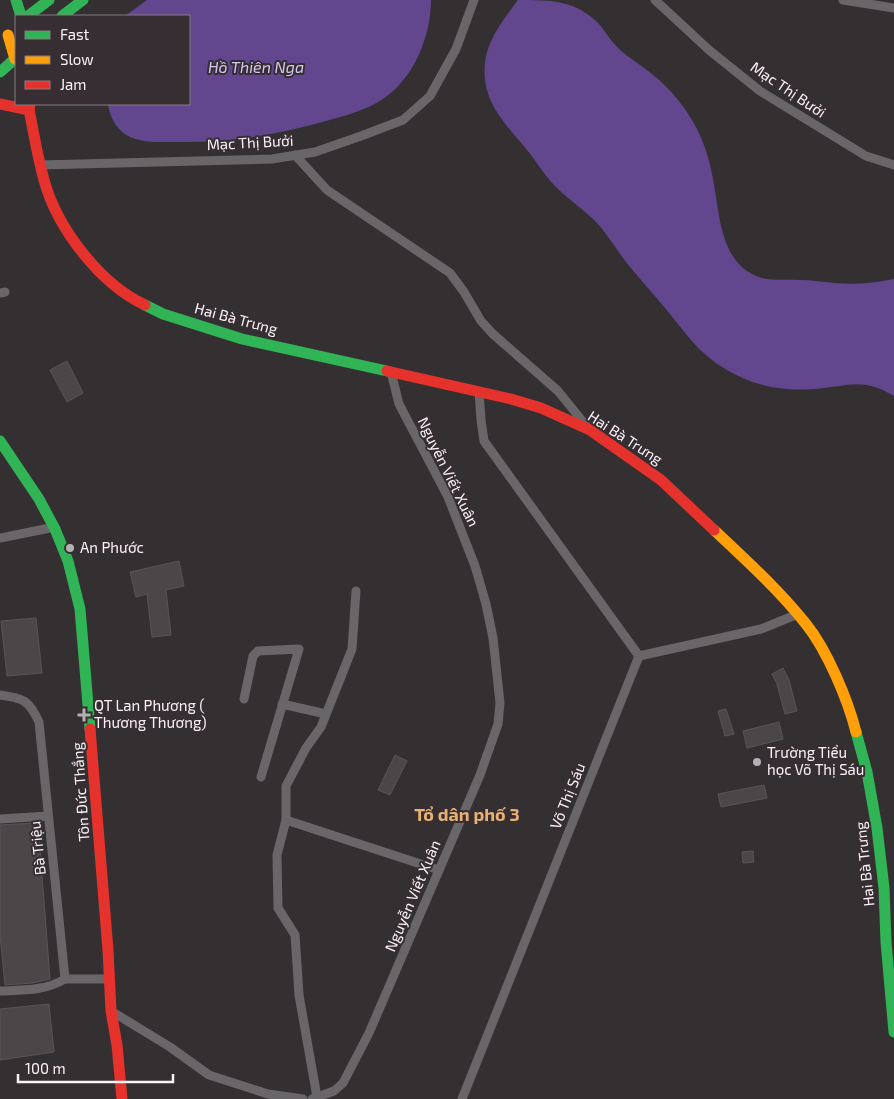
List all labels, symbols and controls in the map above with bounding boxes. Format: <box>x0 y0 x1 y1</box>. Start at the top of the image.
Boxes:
legend <box>15 15 190 105</box>
text: Fast <box>60 25 90 43</box>
text: Slow <box>60 50 94 68</box>
water label: Hồ Thiên Nga <box>208 57 304 76</box>
street label: Mạc Thị Bưởi <box>748 57 830 121</box>
text: Jam <box>60 75 86 93</box>
street label: Mạc Thị Bưởi <box>206 131 294 153</box>
street label: Hai Bà Trưng <box>193 298 280 338</box>
street label: Hai Bà Trưng <box>585 406 667 468</box>
street label: Nguyễn Viết Xuân <box>415 414 483 529</box>
place label: An Phước <box>80 538 144 556</box>
marker: An Phước <box>64 542 76 554</box>
place label: QT Lan Phương ( Thương Thương) <box>94 696 207 731</box>
marker: QT Lan Phương ( Thương Thương) <box>78 709 90 721</box>
street label: Tôn Đức Thắng <box>68 741 92 842</box>
place label: Trường Tiểu học Võ Thị Sáu <box>767 743 864 778</box>
marker: Trường Tiểu học Võ Thị Sáu <box>751 756 763 768</box>
street label: Võ Thị Sáu <box>546 760 588 831</box>
district label: Tổ dân phố 3 <box>414 803 520 825</box>
street label: Bà Triệu <box>25 820 49 876</box>
street label: Hai Bà Trưng <box>851 820 877 907</box>
street label: Nguyễn Viết Xuân <box>380 837 444 954</box>
scale bar <box>18 1052 172 1084</box>
text: 100 m <box>25 1059 66 1077</box>

